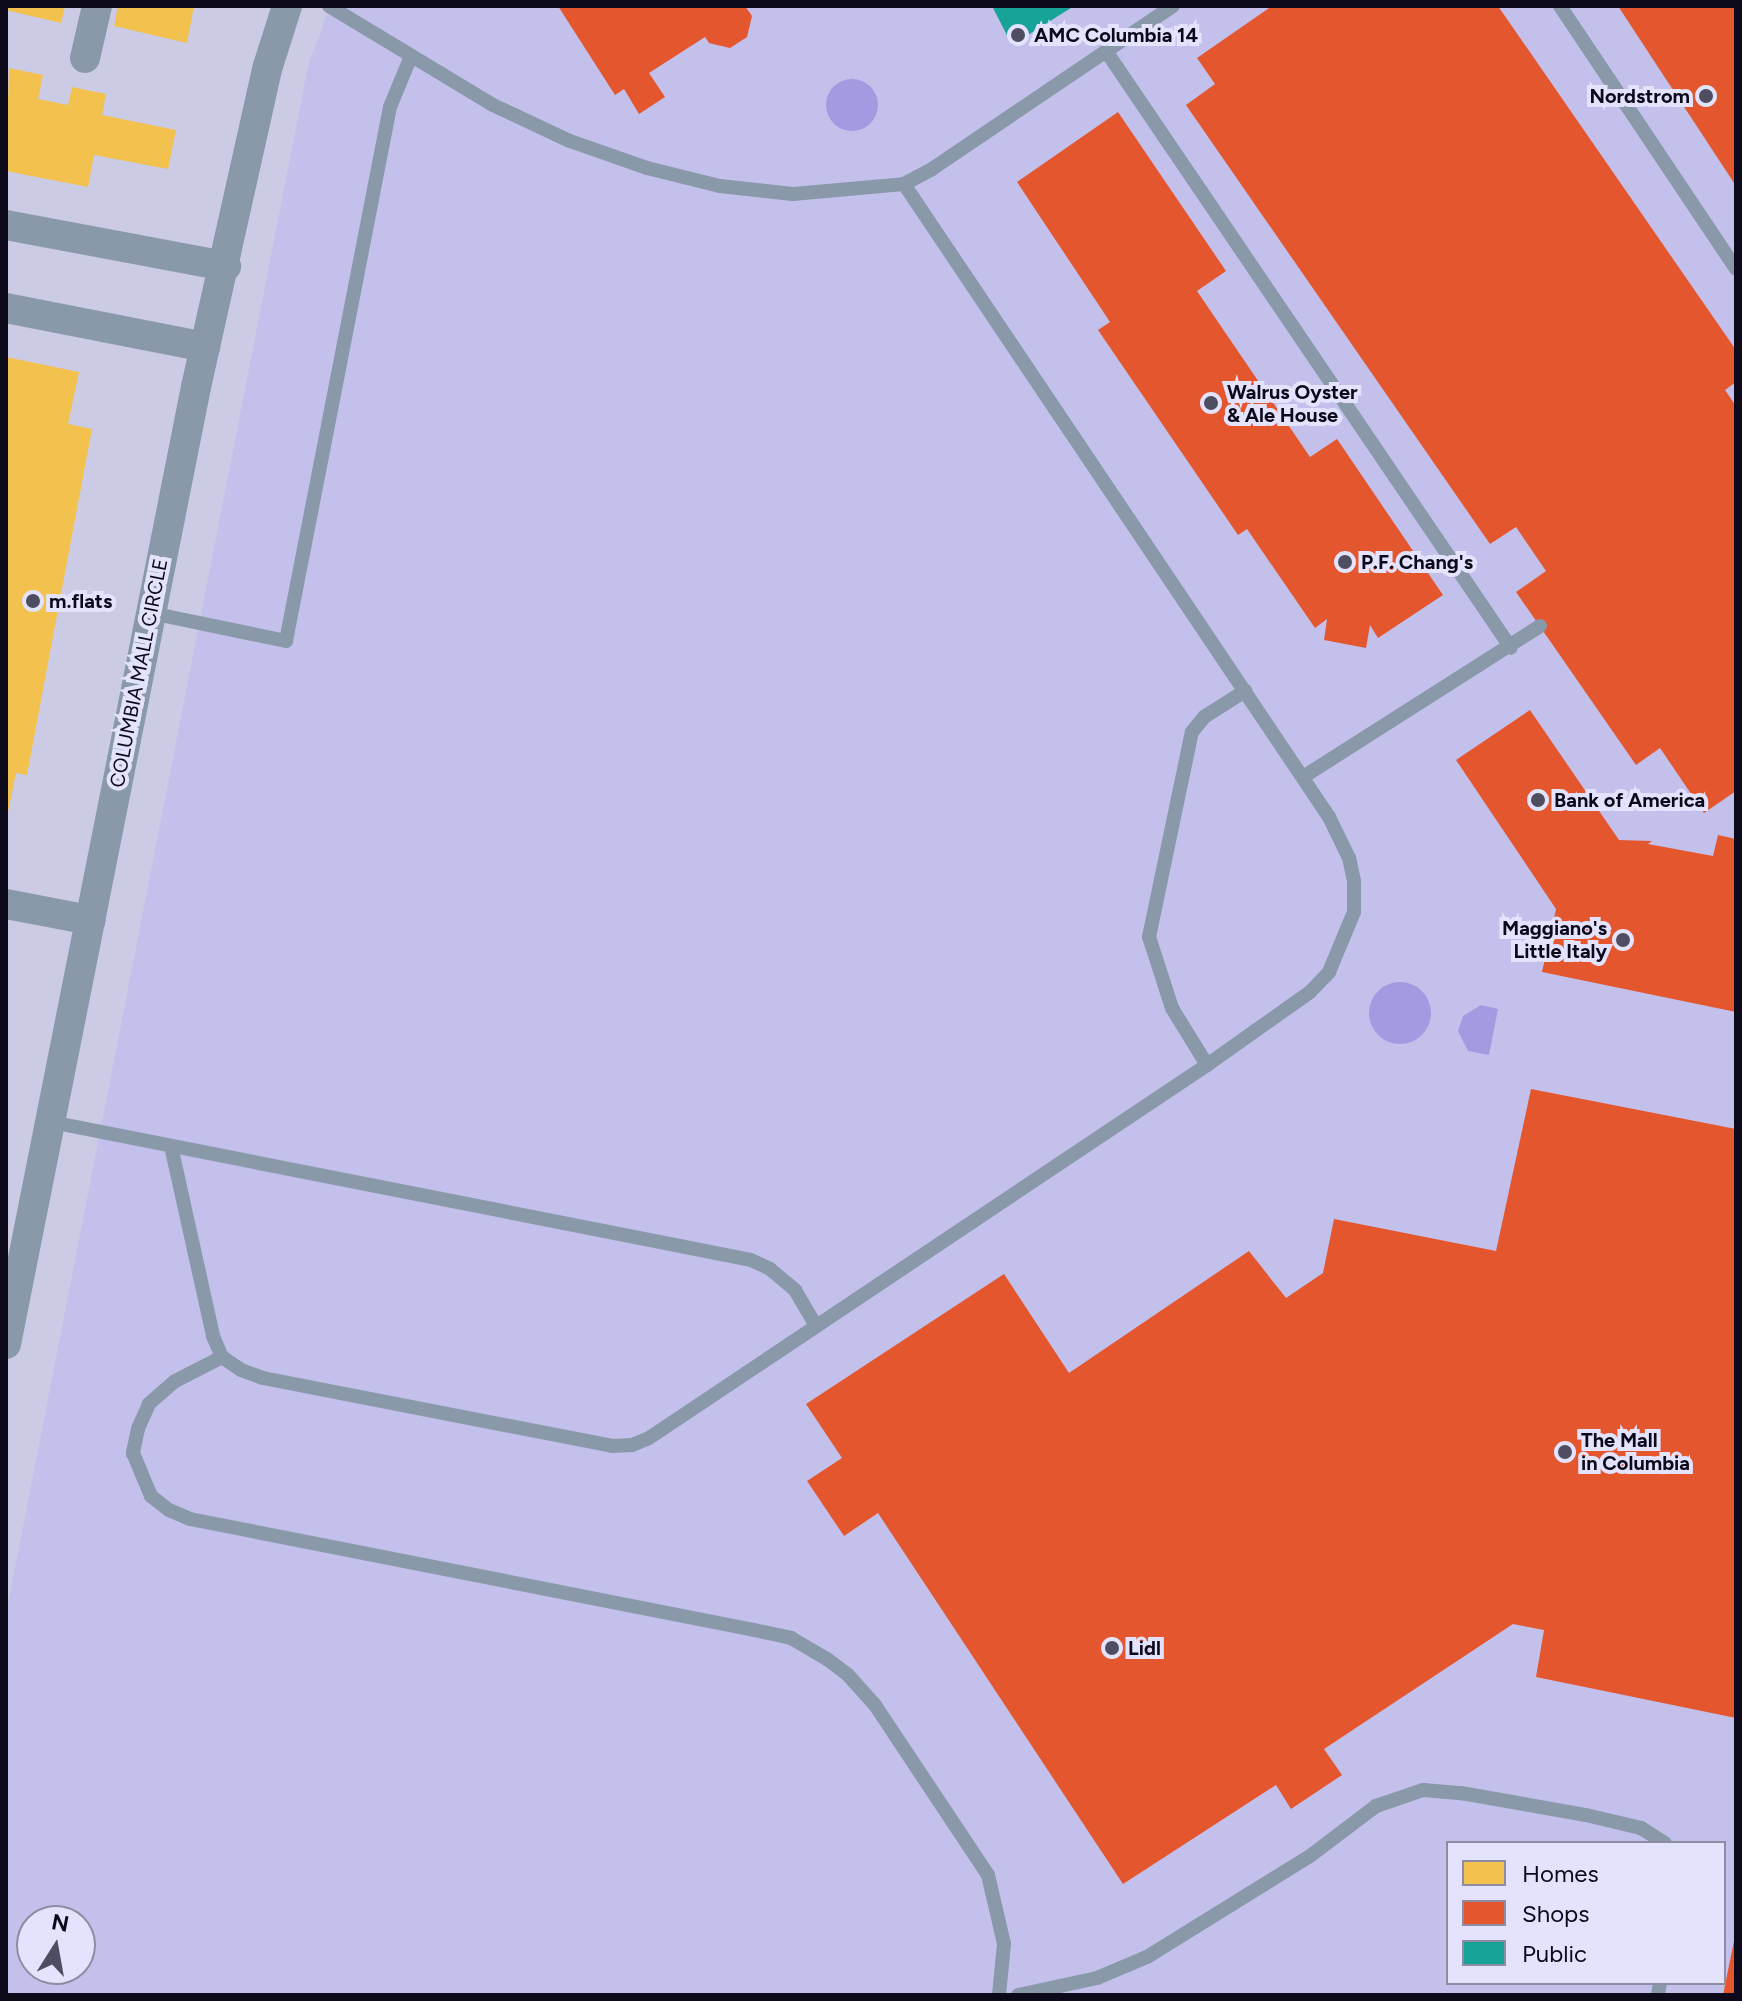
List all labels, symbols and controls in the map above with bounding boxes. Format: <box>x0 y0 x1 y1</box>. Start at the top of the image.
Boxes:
place label: AMC Columbia 14 <box>1034 23 1198 47</box>
marker: AMC Columbia 14 <box>1009 26 1027 44</box>
place label: Nordstrom <box>1589 84 1690 108</box>
marker: Nordstrom <box>1697 87 1715 105</box>
place label: Walrus Oyster & Ale House <box>1227 380 1358 427</box>
marker: Walrus Oyster & Ale House <box>1202 394 1220 412</box>
place label: P.F. Chang's <box>1361 550 1473 574</box>
marker: P.F. Chang's <box>1336 553 1354 571</box>
street label: COLUMBIA MALL CIRCLE <box>105 556 173 790</box>
place label: m.flats <box>49 589 112 613</box>
marker: m.flats <box>24 592 42 610</box>
place label: Bank of America <box>1554 788 1705 812</box>
marker: Bank of America <box>1529 791 1547 809</box>
place label: Maggiano's Little Italy <box>1502 916 1607 963</box>
marker: Maggiano's Little Italy <box>1614 931 1632 949</box>
place label: The Mall in Columbia <box>1581 1428 1690 1475</box>
marker: The Mall in Columbia <box>1556 1443 1574 1461</box>
place label: Lidl <box>1128 1636 1161 1660</box>
marker: Lidl <box>1103 1639 1121 1657</box>
legend <box>1446 1841 1726 1985</box>
text: Homes <box>1522 1859 1599 1888</box>
text: Shops <box>1522 1899 1589 1928</box>
north arrow <box>16 1905 96 1985</box>
text: N <box>49 1908 71 1938</box>
text: Public <box>1522 1939 1587 1968</box>

